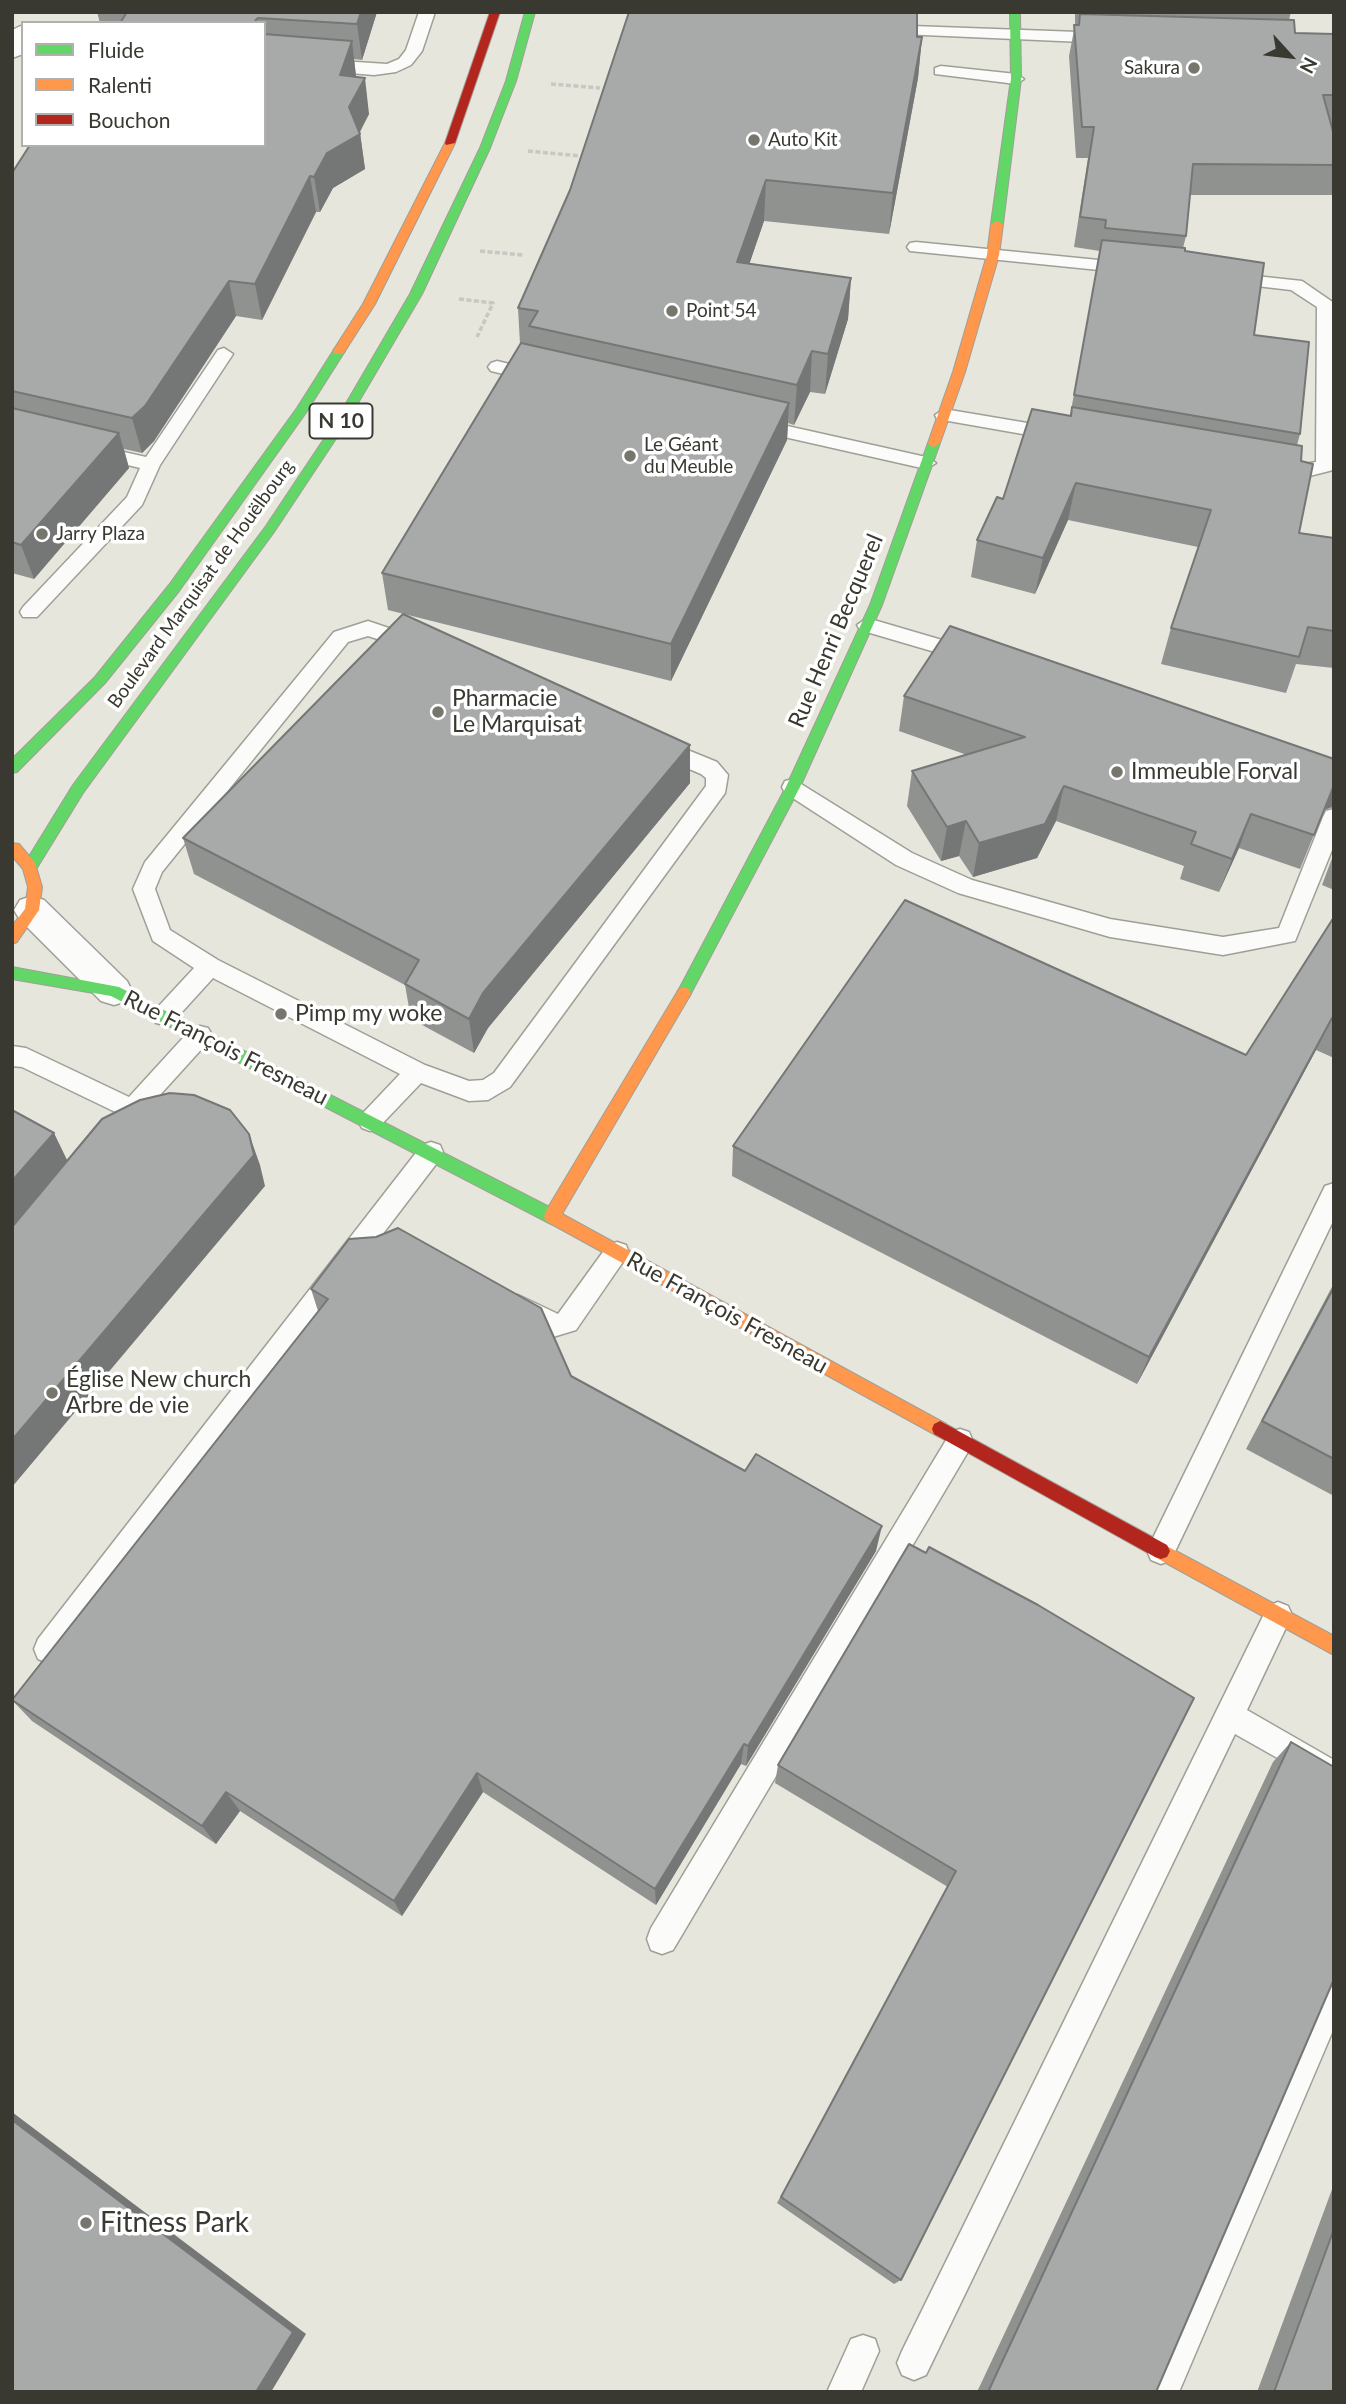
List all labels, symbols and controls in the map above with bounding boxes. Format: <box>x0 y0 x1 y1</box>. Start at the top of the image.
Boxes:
legend <box>21 21 266 147</box>
north arrow <box>1255 21 1325 91</box>
text: Fluide <box>88 37 144 62</box>
text: N <box>1296 54 1323 77</box>
place label: Sakura <box>1124 57 1180 79</box>
marker: Sakura <box>1186 60 1202 76</box>
text: Ralenti <box>88 72 152 97</box>
text: Bouchon <box>88 107 170 132</box>
place label: Auto Kit <box>768 129 838 151</box>
marker: Auto Kit <box>746 132 762 148</box>
place label: Point 54 <box>686 300 756 322</box>
marker: Point 54 <box>664 303 680 319</box>
road number: N 10 <box>310 404 372 438</box>
place label: Le Géant du Meuble <box>644 434 733 478</box>
marker: Le Géant du Meuble <box>622 448 638 464</box>
street label: Boulevard Marquisat de Houëlbourg <box>103 455 299 713</box>
place label: Jarry Plaza <box>56 523 145 545</box>
marker: Jarry Plaza <box>34 526 50 542</box>
street label: Rue Henri Becquerel <box>783 530 889 732</box>
place label: Pharmacie Le Marquisat <box>452 685 582 739</box>
marker: Pharmacie Le Marquisat <box>430 704 446 720</box>
place label: Immeuble Forval <box>1131 758 1298 786</box>
marker: Immeuble Forval <box>1109 764 1125 780</box>
street label: Rue François Fresneau <box>119 984 333 1112</box>
place label: Pimp my woke <box>295 1000 442 1028</box>
marker: Pimp my woke <box>273 1006 289 1022</box>
street label: Rue François Fresneau <box>622 1246 832 1380</box>
place label: Église New church Arbre de vie <box>66 1366 251 1420</box>
marker: Église New church Arbre de vie <box>44 1385 60 1401</box>
place label: Fitness Park <box>100 2206 249 2240</box>
marker: Fitness Park <box>78 2215 94 2231</box>

